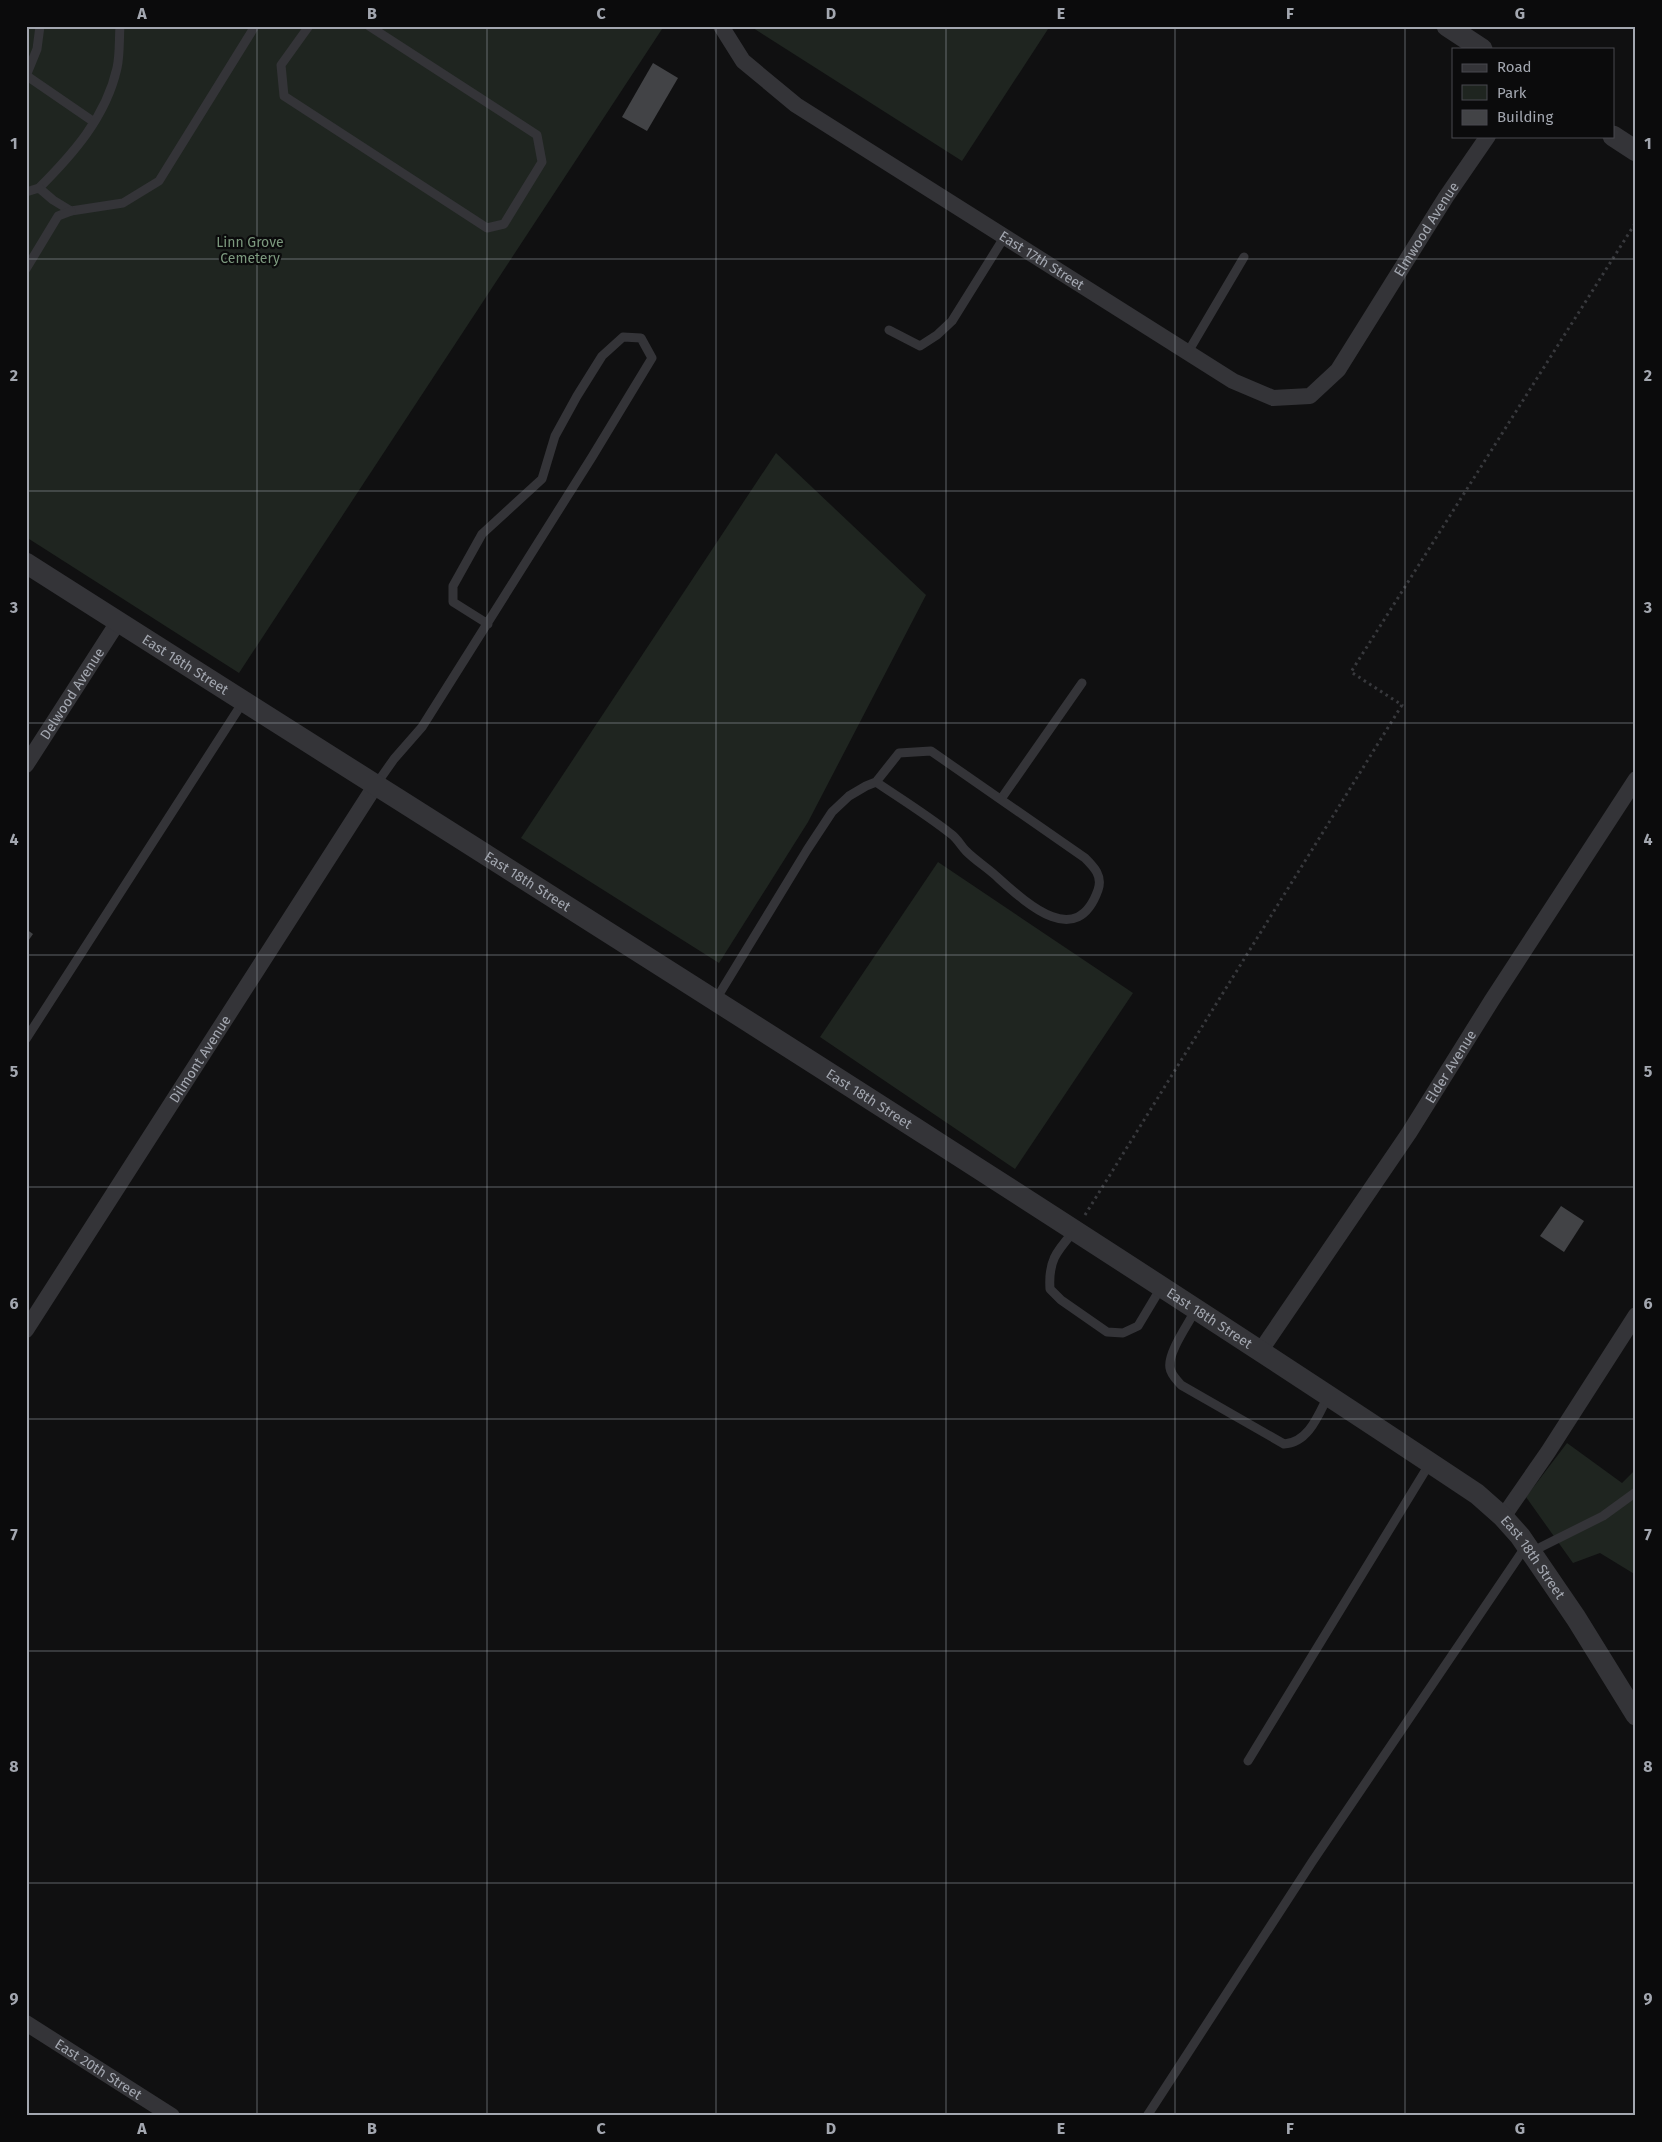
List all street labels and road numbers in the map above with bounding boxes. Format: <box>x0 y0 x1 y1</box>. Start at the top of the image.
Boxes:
street label: Elmwood Avenue <box>1390 179 1463 280</box>
street label: East 17th Street <box>996 227 1088 294</box>
street label: East 18th Street <box>139 631 232 699</box>
street label: Delwood Avenue <box>37 645 108 743</box>
street label: East 18th Street <box>481 848 574 916</box>
street label: Dilmont Avenue <box>166 1012 235 1106</box>
street label: Elder Avenue <box>1422 1027 1480 1107</box>
street label: East 18th Street <box>823 1065 916 1133</box>
street label: East 18th Street <box>1163 1284 1256 1353</box>
street label: East 18th Street <box>1497 1512 1569 1603</box>
street label: East 20th Street <box>52 2036 146 2104</box>

